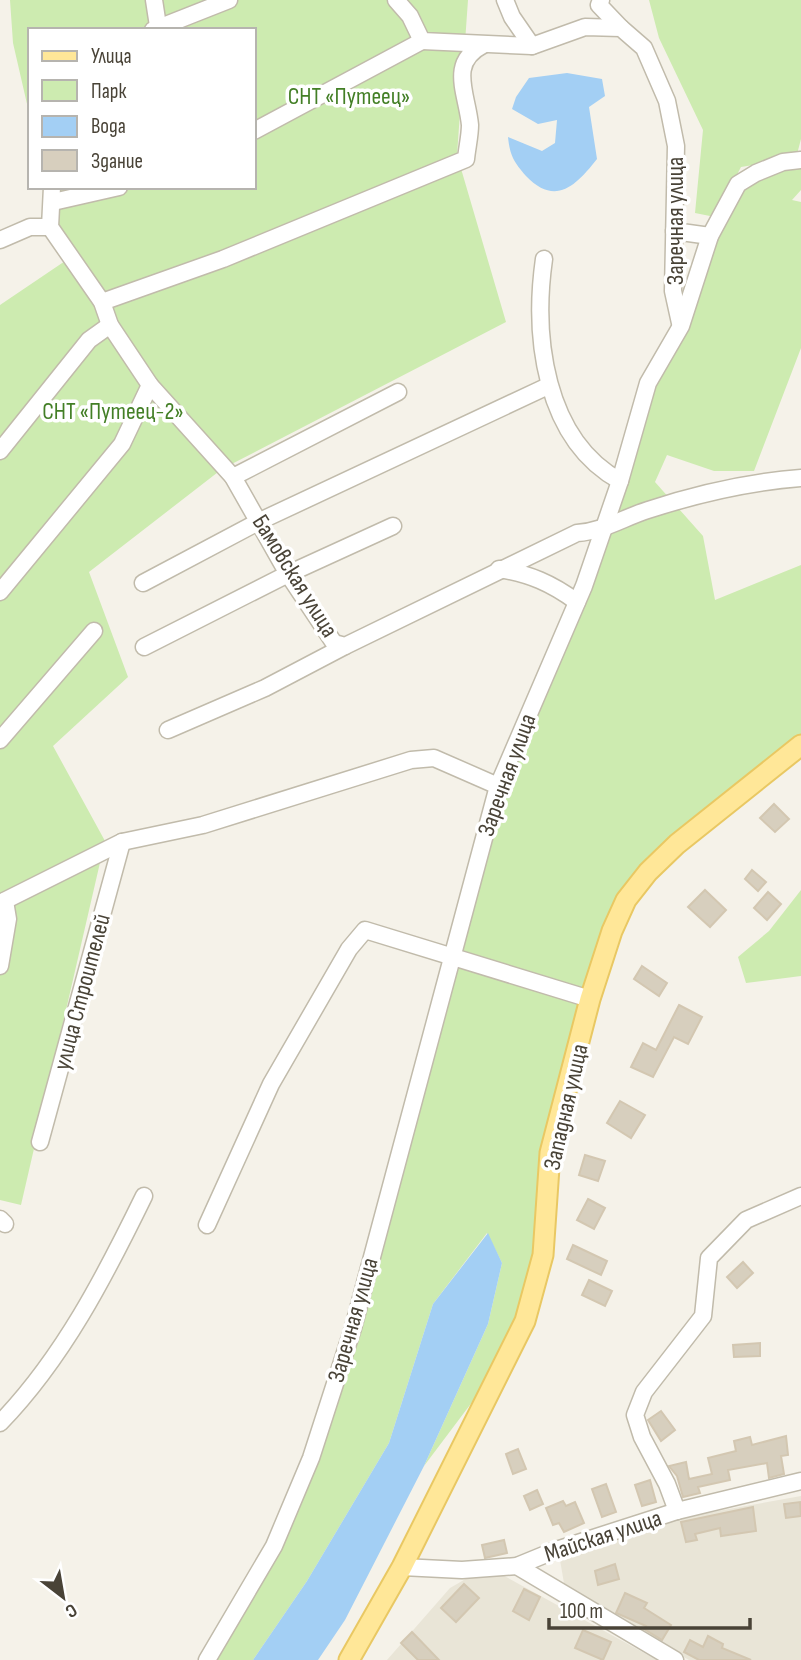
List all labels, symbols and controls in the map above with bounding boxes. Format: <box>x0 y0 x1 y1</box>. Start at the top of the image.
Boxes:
legend <box>28 28 256 189</box>
text: Улица <box>91 44 132 69</box>
text: Парк <box>91 79 126 104</box>
park label: СНТ «Путеец» <box>288 82 410 111</box>
text: Вода <box>91 114 126 139</box>
text: Здание <box>91 149 143 174</box>
street label: Заречная улица <box>661 157 690 285</box>
park label: СНТ «Путеец-2» <box>42 397 184 426</box>
street label: Бамовская улица <box>246 509 344 643</box>
street label: Заречная улица <box>471 710 543 840</box>
street label: улица Строителей <box>47 911 117 1073</box>
street label: Западная улица <box>537 1041 595 1173</box>
street label: Заречная улица <box>321 1254 385 1386</box>
street label: Майская улица <box>541 1503 665 1569</box>
north arrow <box>28 1562 98 1632</box>
scale bar <box>549 1586 750 1630</box>
text: С <box>61 1598 81 1623</box>
text: 100 m <box>560 1599 603 1624</box>

